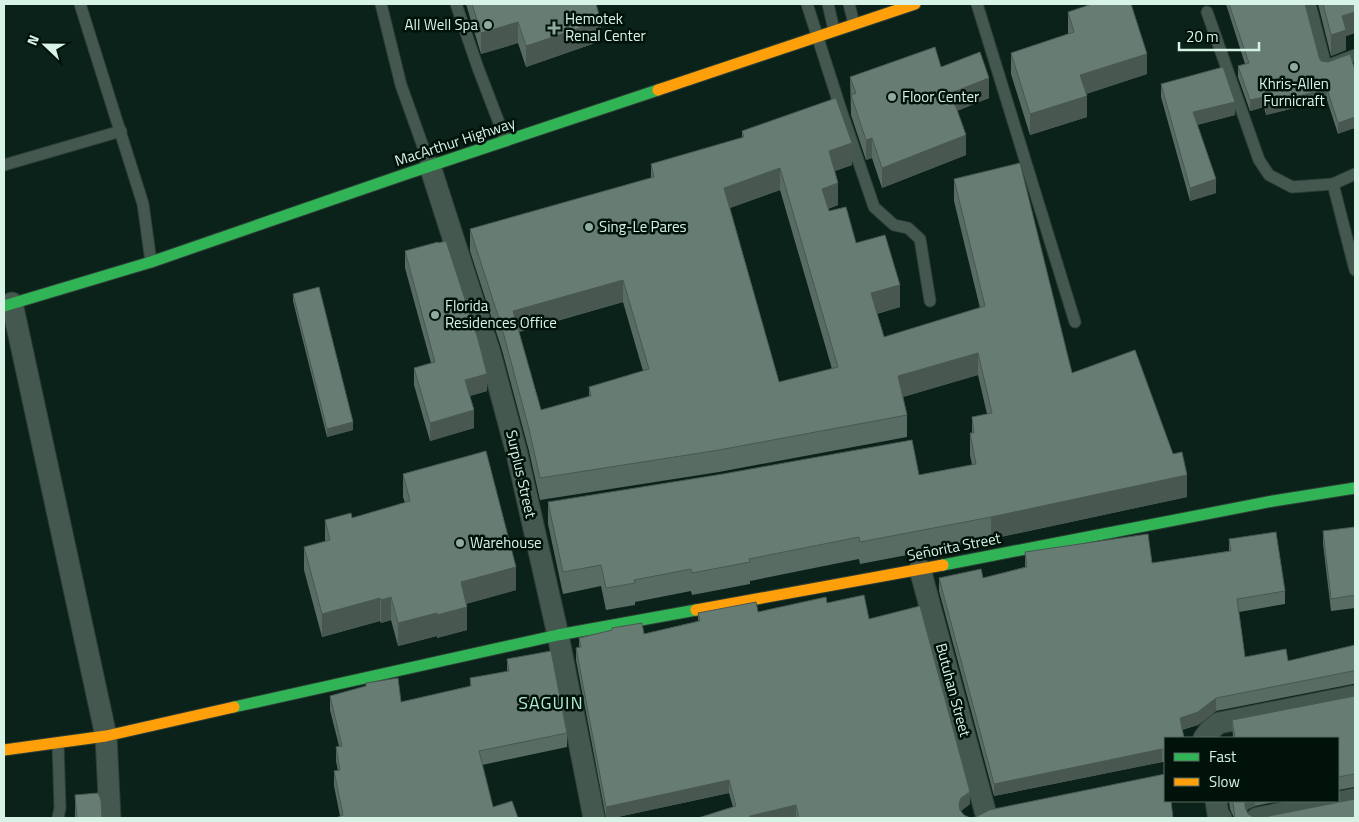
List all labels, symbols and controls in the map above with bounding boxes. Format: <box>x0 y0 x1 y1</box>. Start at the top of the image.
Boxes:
place label: Hemotek Renal Center <box>565 7 646 47</box>
place label: All Well Spa <box>404 13 478 36</box>
marker: All Well Spa <box>482 19 494 31</box>
north arrow <box>20 20 70 70</box>
scale bar <box>1179 20 1259 52</box>
marker: Hemotek Renal Center <box>547 21 561 35</box>
text: 20 m <box>1186 25 1219 48</box>
text: N <box>21 32 44 48</box>
marker: Khris-Allen Furnicraft <box>1288 61 1300 73</box>
place label: Khris-Allen Furnicraft <box>1259 72 1329 112</box>
place label: Floor Center <box>902 85 979 108</box>
marker: Floor Center <box>886 91 898 103</box>
street label: MacArthur Highway <box>392 111 518 172</box>
place label: Sing-Le Pares <box>599 215 687 238</box>
marker: Sing-Le Pares <box>583 221 595 233</box>
place label: Florida Residences Office <box>445 294 557 334</box>
marker: Florida Residences Office <box>429 309 441 321</box>
street label: Surplus Street <box>500 428 543 521</box>
street label: Señorita Street <box>905 526 1003 567</box>
place label: Warehouse <box>470 531 542 554</box>
marker: Warehouse <box>454 537 466 549</box>
street label: Butuhan Street <box>930 641 977 740</box>
district label: SAGUIN <box>518 689 584 716</box>
legend <box>1164 737 1339 802</box>
text: Fast <box>1209 745 1237 768</box>
text: Slow <box>1209 770 1240 793</box>

